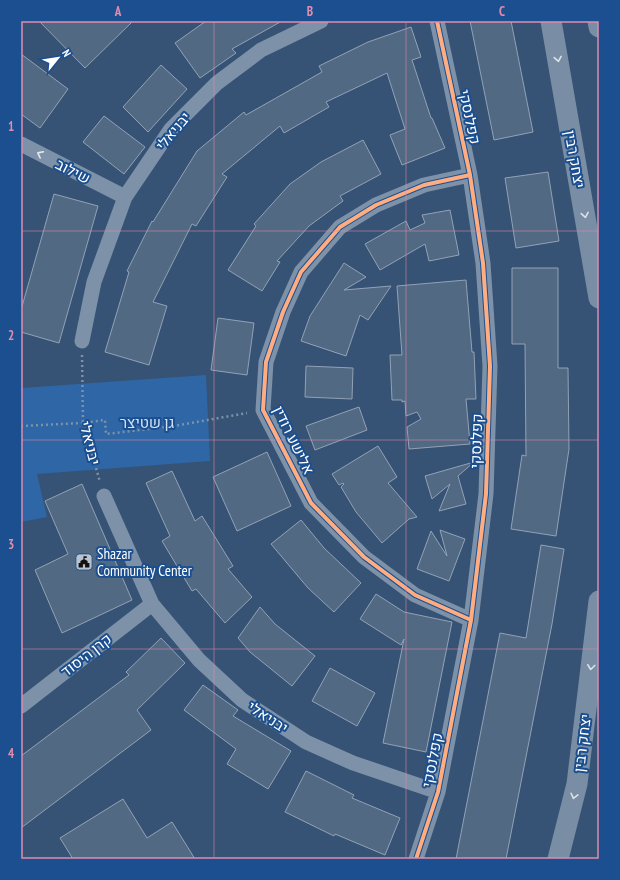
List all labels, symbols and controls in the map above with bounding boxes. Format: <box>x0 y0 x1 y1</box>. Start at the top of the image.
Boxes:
text: A <box>114 3 122 20</box>
text: B <box>307 3 313 20</box>
text: C <box>499 3 505 20</box>
north arrow <box>38 38 78 78</box>
text: N <box>59 47 74 59</box>
one-way arrow <box>553 56 562 63</box>
street label: קפלנסקי <box>455 88 485 146</box>
street label: יבניאלי <box>152 108 194 154</box>
text: 1 <box>8 118 14 135</box>
street label: יצחק רבין <box>561 129 589 189</box>
one-way arrow <box>37 151 44 159</box>
street label: שילוב <box>52 154 94 188</box>
one-way arrow <box>580 212 589 218</box>
text: 2 <box>8 327 14 344</box>
street label: אלישע רודין <box>269 403 319 477</box>
park label: גן שטיצר <box>120 413 174 432</box>
street label: קפלנסקי <box>466 413 486 469</box>
street label: יבניאלי <box>75 419 105 467</box>
text: 3 <box>8 536 14 553</box>
place label: Shazar Community Center <box>97 544 193 580</box>
public building icon: Shazar Community Center <box>74 552 94 572</box>
street label: קרן היסוד <box>57 629 115 681</box>
one-way arrow <box>587 664 596 670</box>
street label: יבניאלי <box>244 697 292 737</box>
street label: יצחק רבין <box>569 713 595 773</box>
street label: קפלנסקי <box>417 731 447 789</box>
text: 4 <box>8 745 15 762</box>
one-way arrow <box>570 792 579 799</box>

